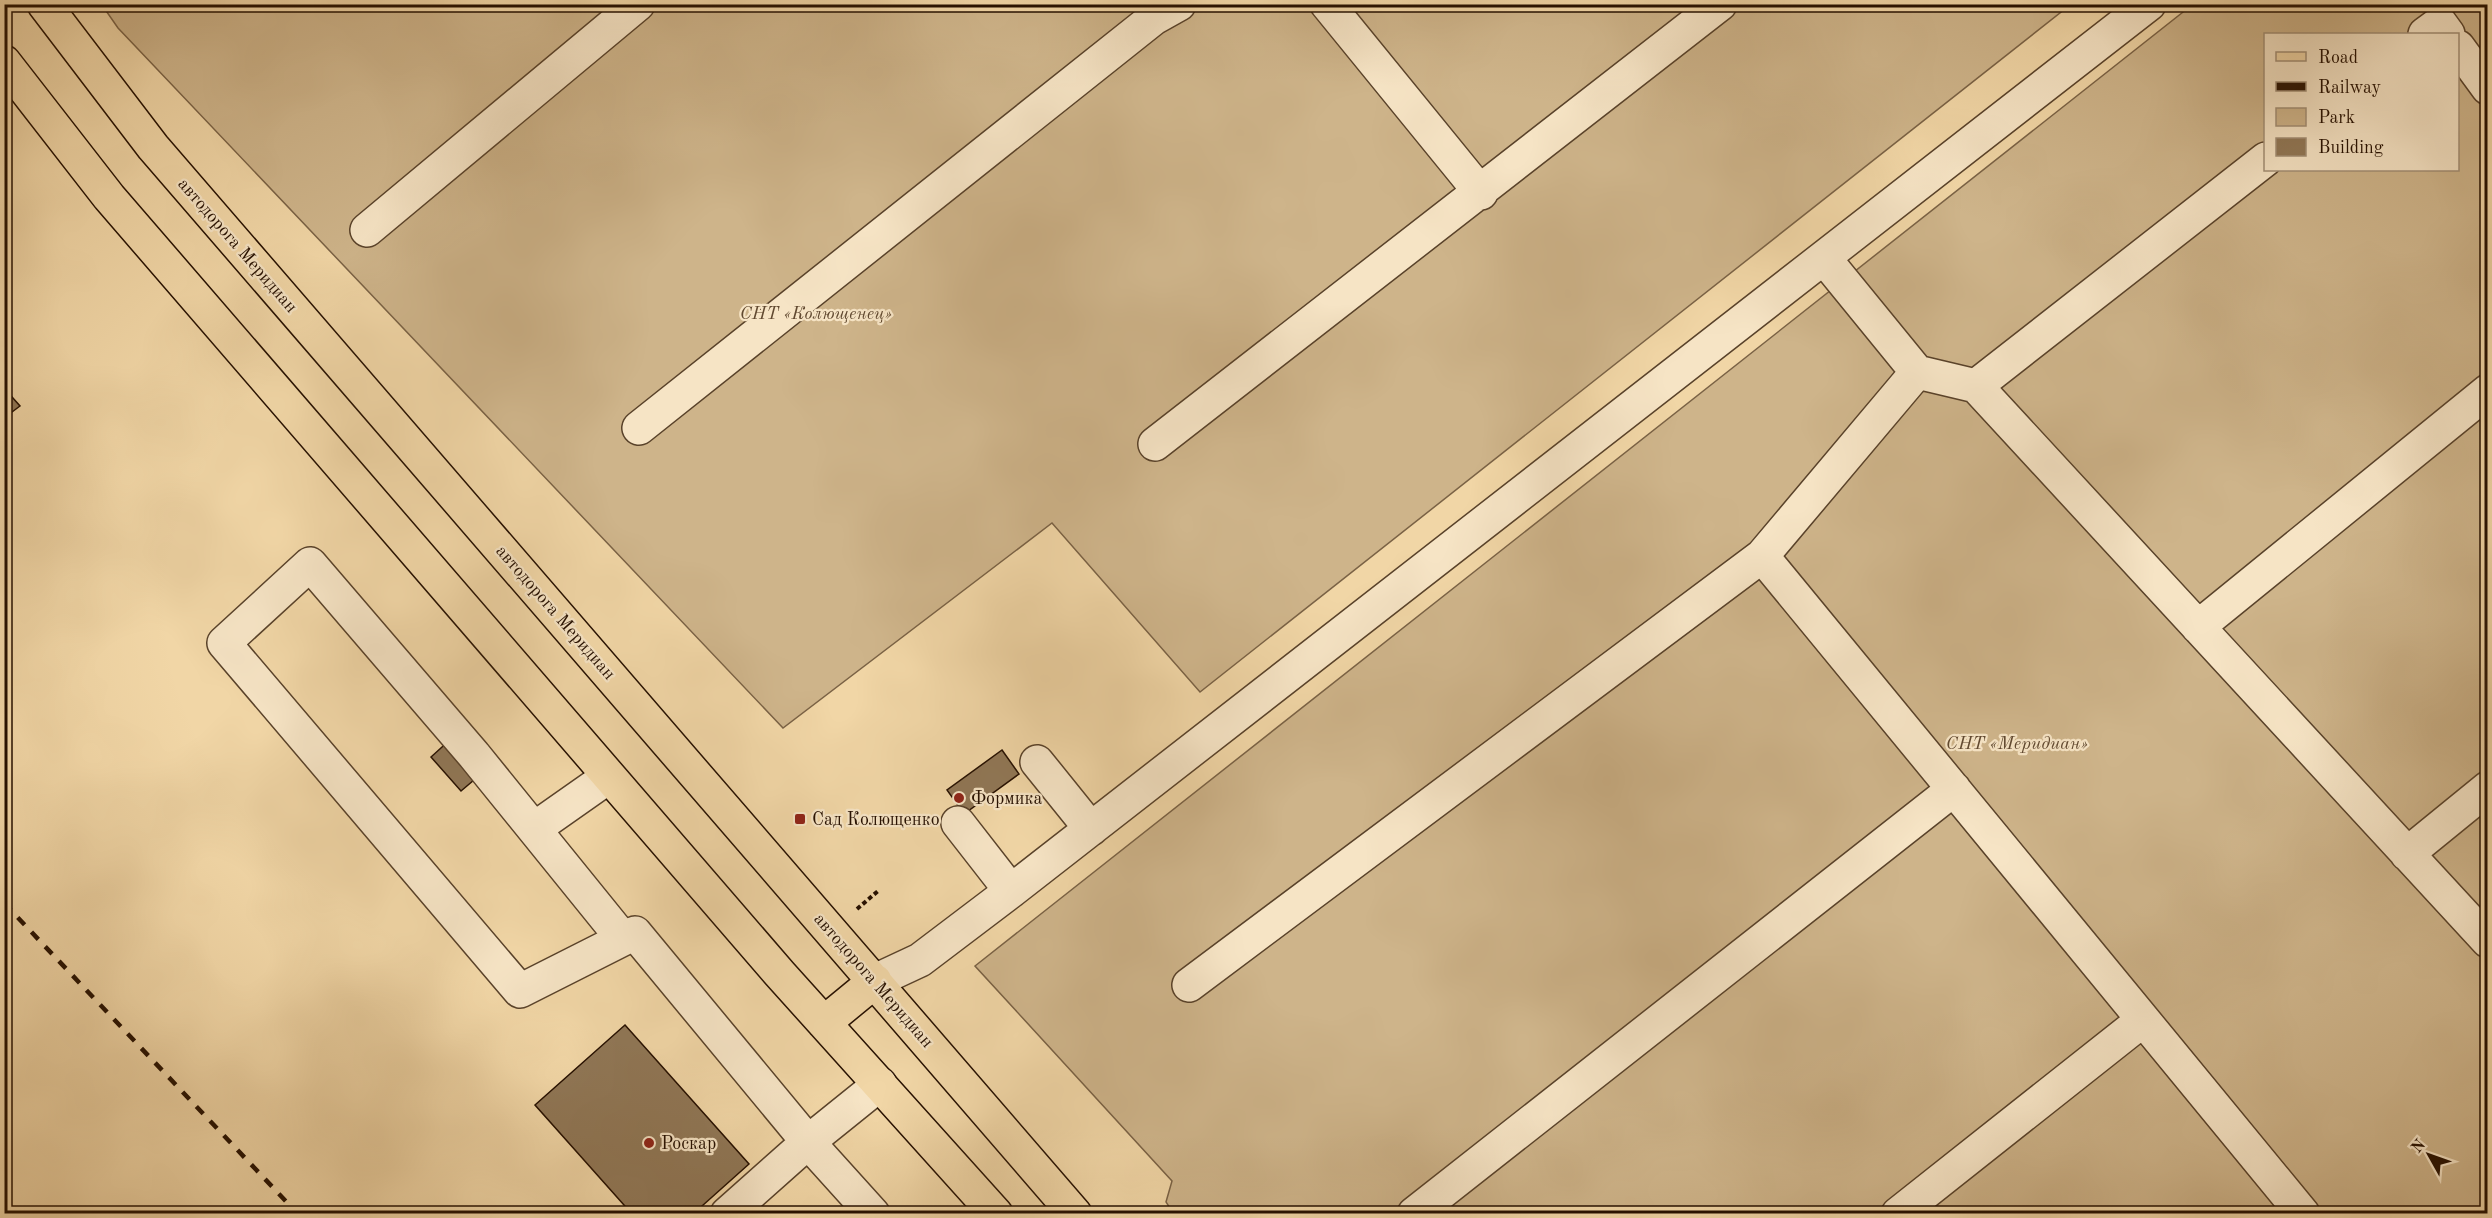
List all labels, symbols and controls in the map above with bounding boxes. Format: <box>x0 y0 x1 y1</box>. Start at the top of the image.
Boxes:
legend <box>2264 33 2459 171</box>
text: Road <box>2318 49 2358 67</box>
text: Railway <box>2318 79 2381 97</box>
text: Park <box>2318 109 2355 127</box>
text: Building <box>2318 139 2384 157</box>
street label: автодорога Меридиан <box>174 175 300 316</box>
park label: СНТ «Колющенец» <box>740 305 892 323</box>
street label: автодорога Меридиан <box>492 542 618 683</box>
park label: СНТ «Меридиан» <box>1946 735 2088 753</box>
place label: Формика <box>971 790 1042 808</box>
marker: Формика <box>952 791 966 805</box>
place label: Сад Колющенко <box>812 811 940 829</box>
marker: Сад Колющенко <box>793 812 807 826</box>
street label: автодорога Меридиан <box>810 910 936 1051</box>
north arrow <box>2399 1125 2459 1185</box>
place label: Роскар <box>661 1135 716 1153</box>
marker: Роскар <box>642 1136 656 1150</box>
text: N <box>2409 1136 2430 1156</box>

